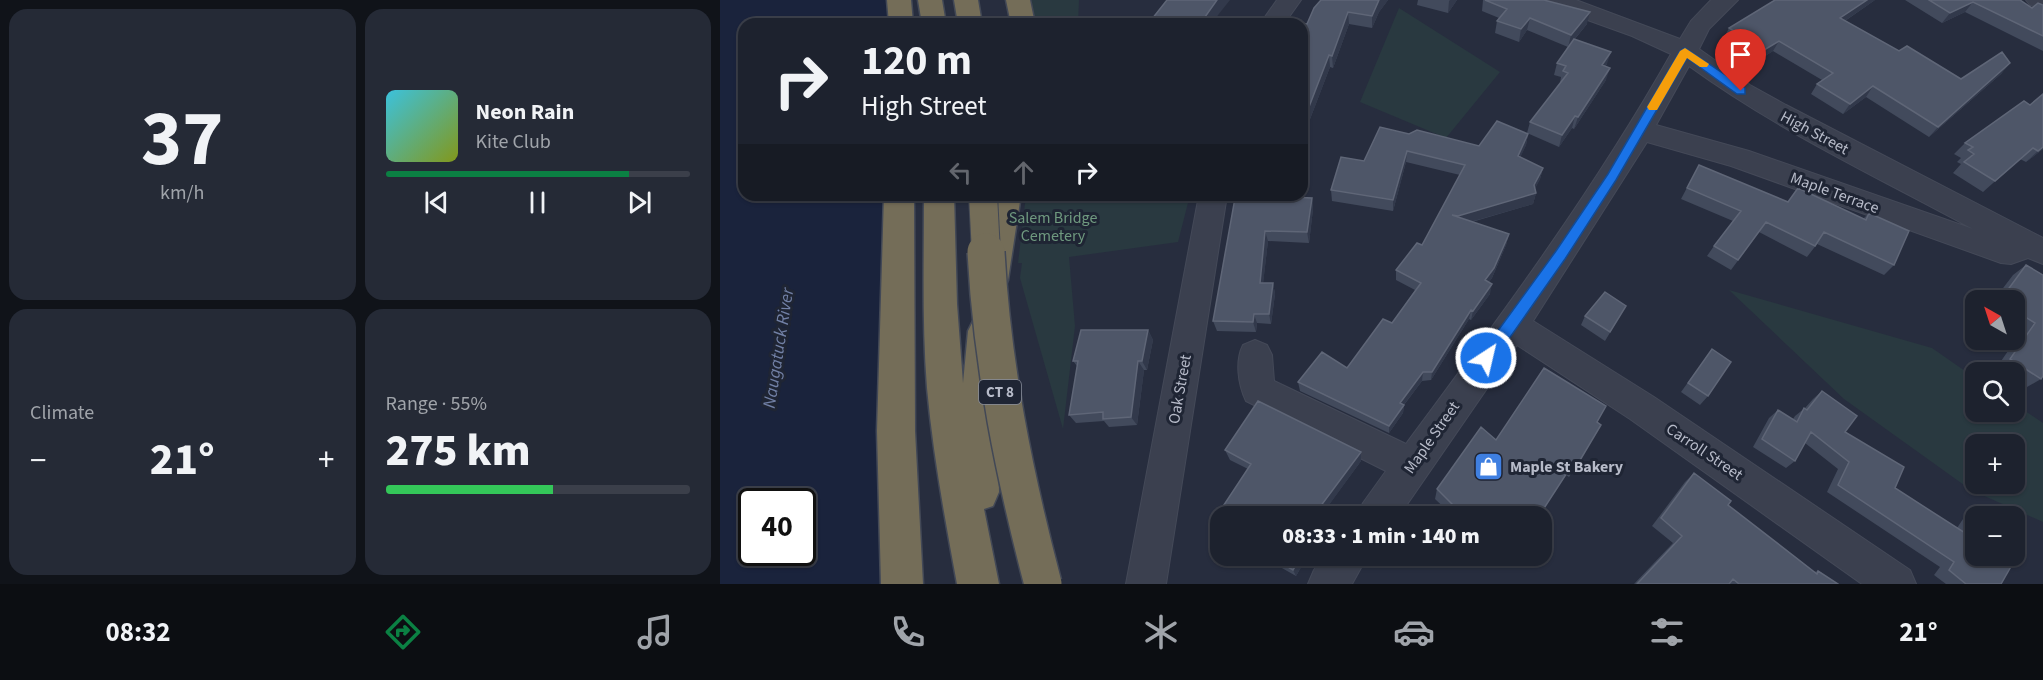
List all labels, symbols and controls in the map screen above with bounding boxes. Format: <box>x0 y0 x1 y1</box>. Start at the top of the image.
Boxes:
pin <box>1715 29 1766 91</box>
text: 120 m <box>861 31 972 91</box>
icon: arrive <box>1724 38 1757 71</box>
icon: right <box>762 42 840 120</box>
text: 37 <box>141 84 223 195</box>
text: High Street <box>861 87 987 126</box>
text: Neon Rain <box>476 96 574 128</box>
street label: High Street <box>1777 106 1853 160</box>
text: Kite Club <box>476 128 551 156</box>
icon: left <box>944 156 977 189</box>
icon: ahead <box>1007 156 1040 189</box>
icon: right <box>1070 156 1103 189</box>
street label: Maple Terrace <box>1787 167 1882 219</box>
text: km/h <box>160 179 204 207</box>
icon: previous <box>420 186 453 219</box>
icon: pause <box>521 186 554 219</box>
icon: next <box>623 186 656 219</box>
park label: Salem Bridge Cemetery <box>1009 207 1097 247</box>
water label: Naugatuck River <box>757 285 800 410</box>
north arrow <box>1965 290 2025 350</box>
map controls <box>1965 290 2025 566</box>
position arrow <box>1454 326 1518 390</box>
street label: Oak Street <box>1163 352 1197 426</box>
button: search <box>1965 362 2025 422</box>
road number: CT 8 <box>979 380 1021 404</box>
text: Range · 55% <box>386 390 487 418</box>
street label: Maple Street <box>1399 396 1465 478</box>
text: Climate <box>30 399 94 427</box>
street label: Carroll Street <box>1662 418 1748 486</box>
text: 275 km <box>386 419 531 483</box>
text: 21° <box>150 428 215 492</box>
button: + <box>1965 434 2025 494</box>
text: − <box>30 437 46 484</box>
text: + <box>318 437 334 484</box>
shop icon: Maple St Bakery <box>1473 450 1505 482</box>
place label: Maple St Bakery <box>1510 456 1624 478</box>
speed limit sign: 40 <box>738 488 816 566</box>
button: − <box>1965 506 2025 566</box>
text: 08:33 · 1 min · 140 m <box>1282 520 1480 552</box>
icon: directions <box>382 611 424 653</box>
icon: music <box>634 611 676 653</box>
icon: phone <box>887 611 929 653</box>
icon: climate <box>1140 611 1182 653</box>
icon: car <box>1393 611 1435 653</box>
icon: filters <box>1646 611 1688 653</box>
text: 08:32 <box>105 613 171 652</box>
text: 21° <box>1899 613 1938 652</box>

